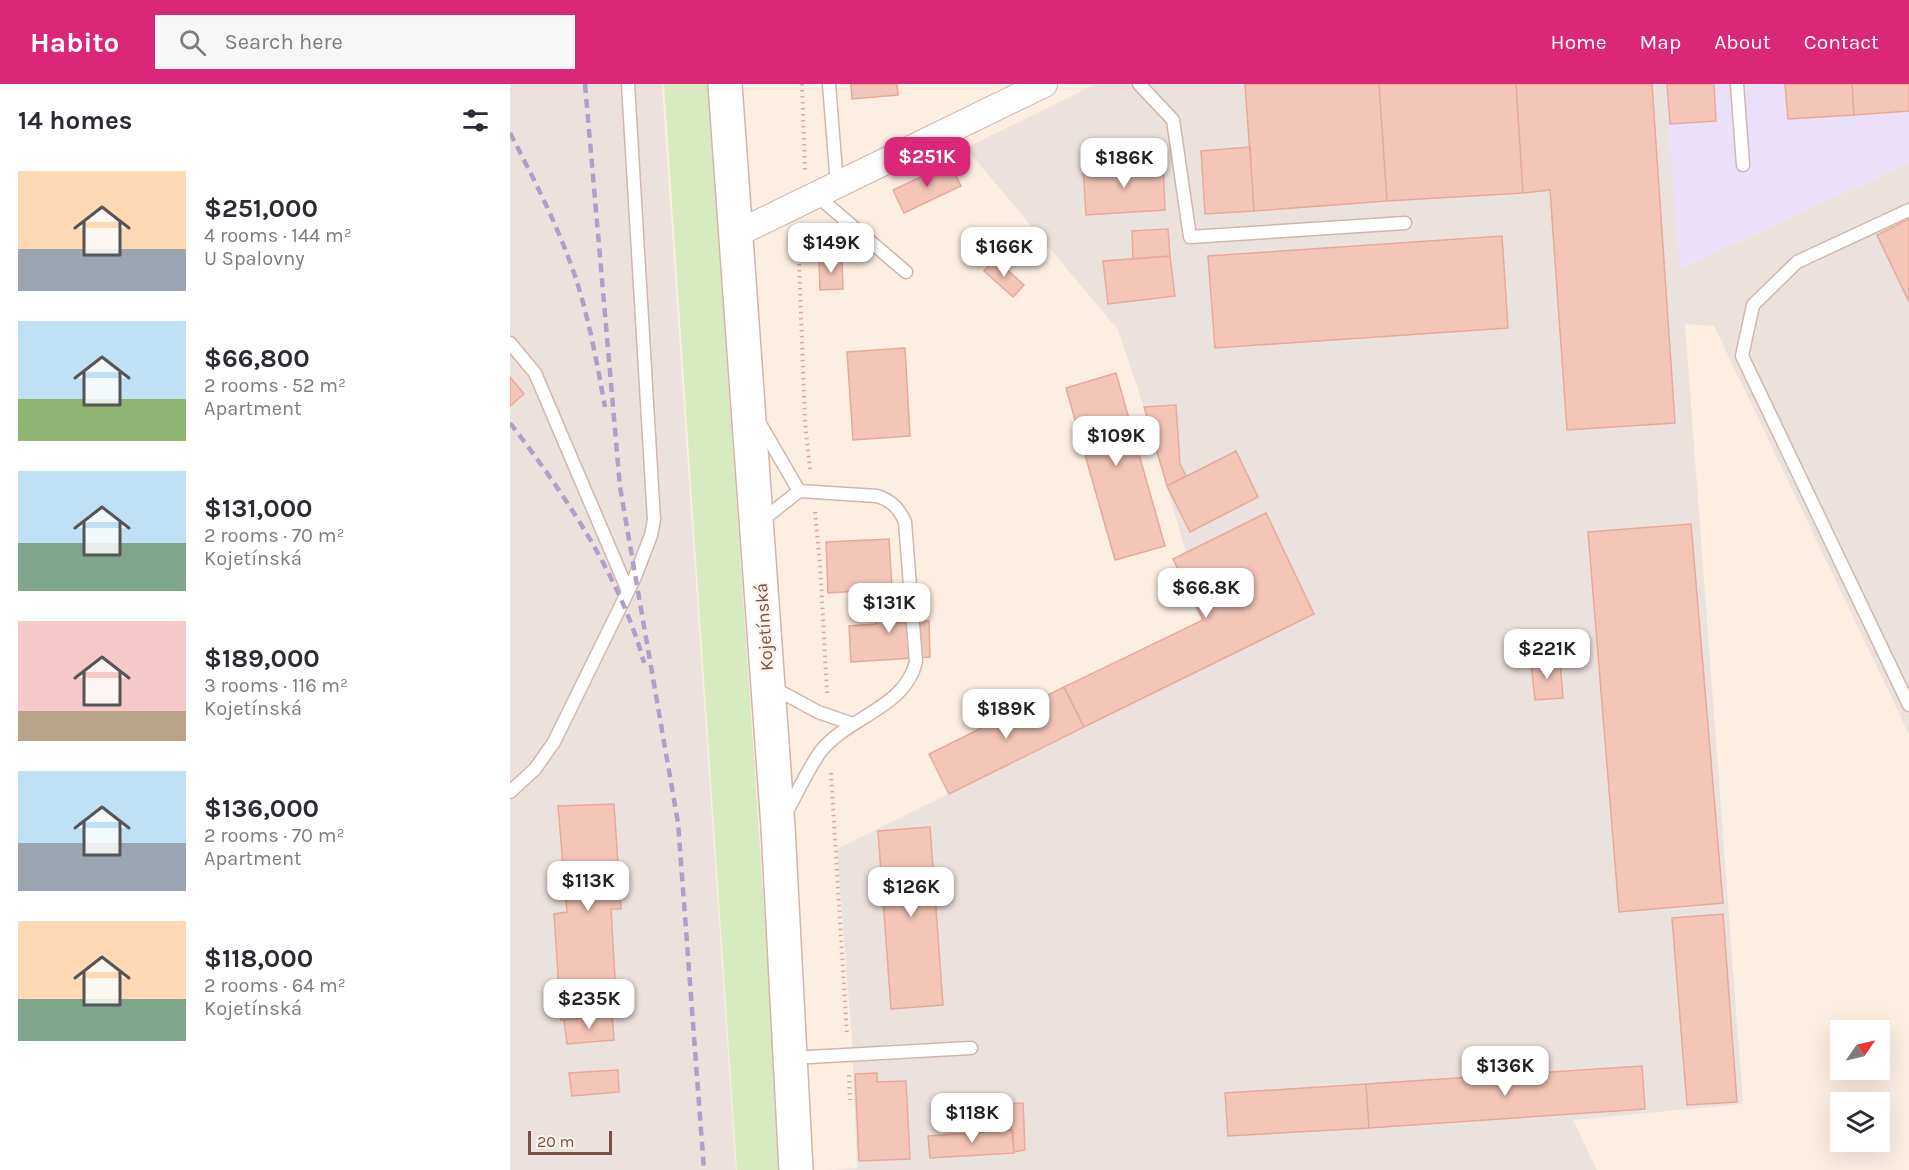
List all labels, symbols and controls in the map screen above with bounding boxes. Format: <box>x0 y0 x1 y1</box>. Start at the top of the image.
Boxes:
search box <box>155 15 575 69</box>
text: Habito <box>30 26 119 59</box>
icon: search <box>176 26 209 59</box>
text: Search here <box>224 29 343 55</box>
text: Home <box>1551 30 1607 54</box>
text: Map <box>1640 30 1681 54</box>
text: About <box>1714 30 1771 54</box>
text: Contact <box>1804 30 1879 54</box>
icon: filters <box>459 104 492 137</box>
text: 14 homes <box>18 105 132 136</box>
pin: $251K <box>885 137 969 188</box>
pin: $186K <box>1082 138 1166 189</box>
text: $251K <box>898 145 956 168</box>
text: $186K <box>1094 146 1154 169</box>
text: $251,000 <box>204 193 318 224</box>
icon: home <box>66 195 138 267</box>
pin: $149K <box>789 223 873 274</box>
text: 4 rooms · 144 m² <box>204 224 352 247</box>
pin: $166K <box>962 227 1046 278</box>
text: $149K <box>802 231 860 254</box>
text: $166K <box>975 235 1033 258</box>
text: U Spalovny <box>204 247 305 270</box>
text: $66,800 <box>204 343 310 374</box>
icon: home <box>66 345 138 417</box>
text: 2 rooms · 52 m² <box>204 374 346 397</box>
text: Apartment <box>204 397 302 420</box>
pin: $109K <box>1074 416 1158 467</box>
text: $109K <box>1087 424 1145 447</box>
text: $131,000 <box>204 493 313 524</box>
icon: home <box>66 495 138 567</box>
text: 2 rooms · 70 m² <box>204 524 344 547</box>
text: Kojetínská <box>204 547 302 570</box>
pin: $66.8K <box>1157 568 1255 619</box>
text: $66.8K <box>1172 576 1240 599</box>
street label: Kojetínská <box>750 582 778 672</box>
pin: $131K <box>847 583 931 634</box>
text: $131K <box>862 591 916 614</box>
pin: $221K <box>1505 629 1589 680</box>
text: $221K <box>1518 637 1576 660</box>
text: $189,000 <box>204 643 320 674</box>
icon: home <box>66 645 138 717</box>
text: 3 rooms · 116 m² <box>204 674 348 697</box>
pin: $189K <box>964 689 1048 740</box>
text: Kojetínská <box>204 697 302 720</box>
text: $189K <box>976 697 1036 720</box>
text: $136,000 <box>204 793 319 824</box>
icon: home <box>66 795 138 867</box>
text: 2 rooms · 70 m² <box>204 824 344 847</box>
text: Apartment <box>204 847 302 870</box>
pin: $113K <box>546 861 630 912</box>
pin: $126K <box>869 867 953 918</box>
text: $113K <box>561 869 615 892</box>
text: $126K <box>882 875 940 898</box>
text: $118,000 <box>204 943 313 974</box>
icon: home <box>66 945 138 1017</box>
text: 2 rooms · 64 m² <box>204 974 346 997</box>
pin: $235K <box>547 979 631 1030</box>
text: $235K <box>557 987 621 1010</box>
text: Kojetínská <box>204 997 302 1020</box>
north arrow <box>1830 1020 1890 1080</box>
map controls <box>1830 1020 1890 1152</box>
pin: $136K <box>1463 1046 1547 1097</box>
text: $136K <box>1476 1054 1534 1077</box>
button: layers <box>1830 1092 1890 1152</box>
pin: $118K <box>930 1093 1014 1144</box>
text: $118K <box>945 1101 999 1124</box>
scale bar <box>528 1128 612 1156</box>
text: 20 m <box>537 1132 575 1151</box>

